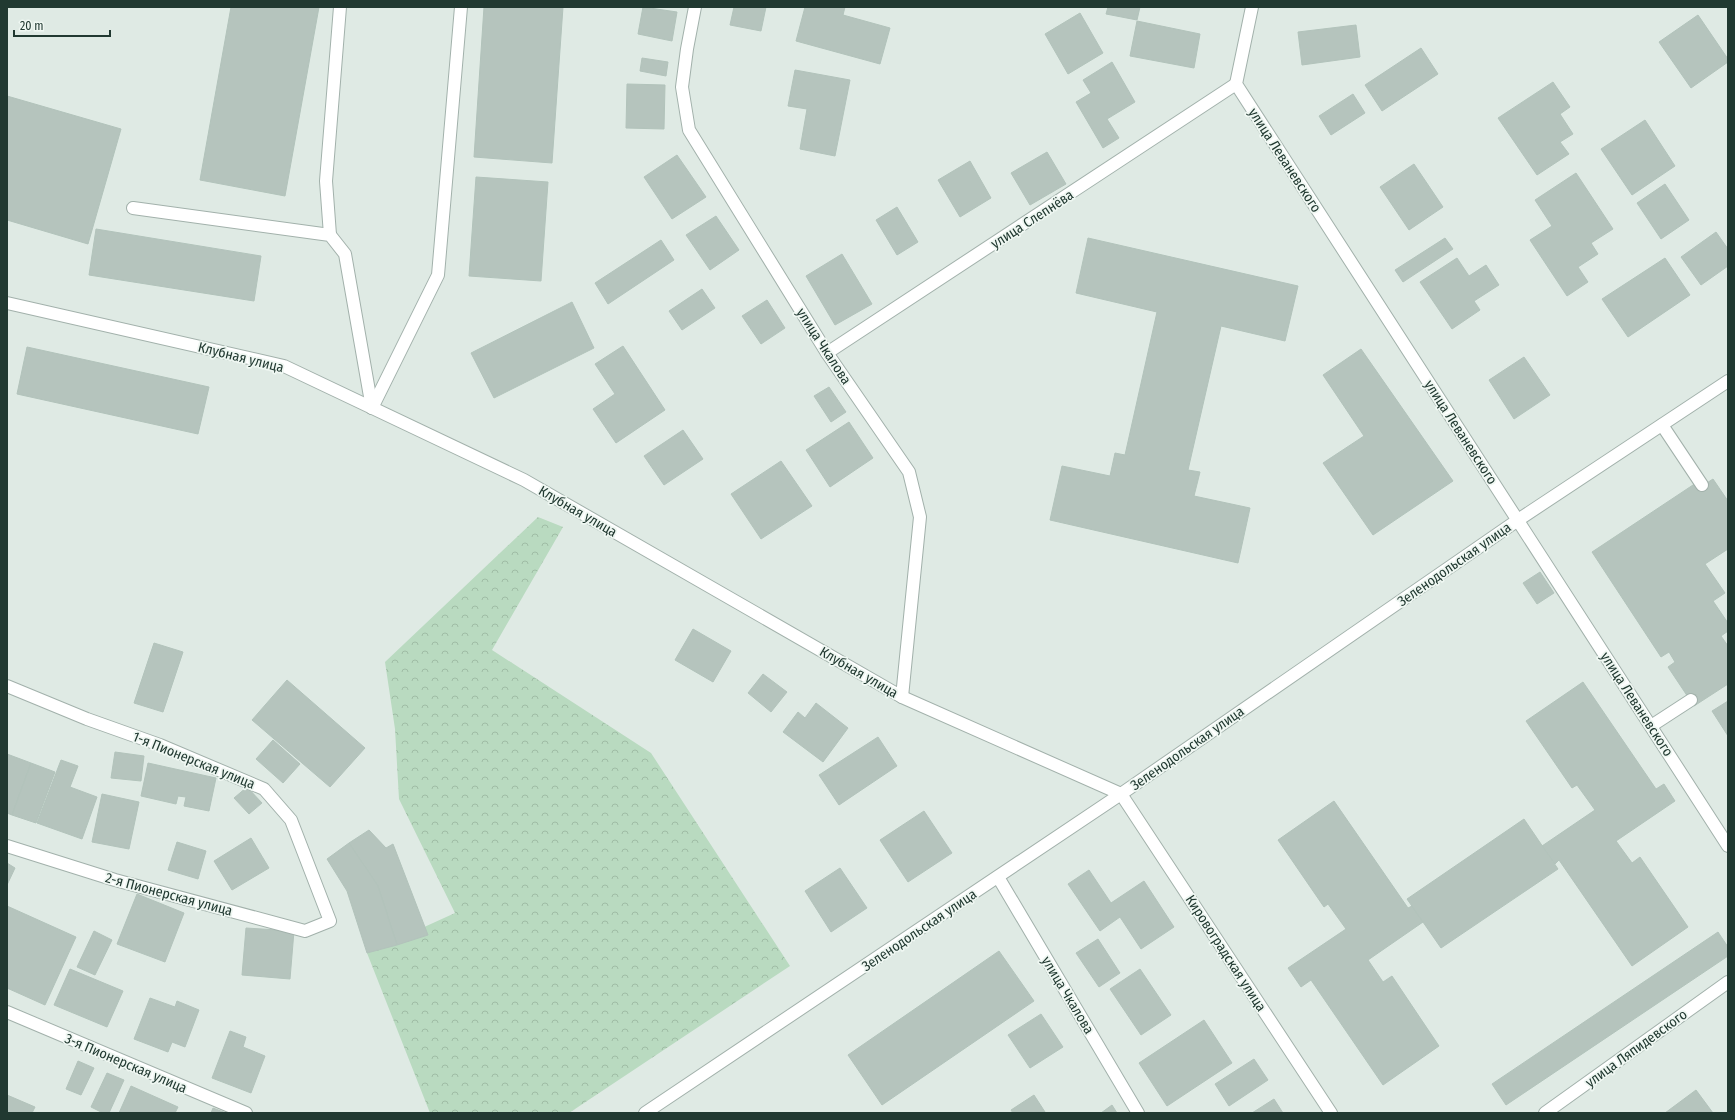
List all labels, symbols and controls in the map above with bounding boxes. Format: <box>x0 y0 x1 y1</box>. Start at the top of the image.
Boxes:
scale bar <box>14 12 110 38</box>
text: 20 m <box>20 19 44 33</box>
street label: улица Леваневского <box>1245 105 1325 216</box>
street label: улица Слепнёва <box>988 186 1077 252</box>
street label: улица Чкалова <box>793 305 855 388</box>
street label: Клубная улица <box>196 339 286 376</box>
street label: улица Леваневского <box>1421 377 1501 488</box>
street label: Клубная улица <box>535 482 620 541</box>
street label: Зеленодольская улица <box>1394 519 1514 610</box>
street label: Клубная улица <box>816 643 901 702</box>
street label: улица Леваневского <box>1597 649 1677 760</box>
street label: Зеленодольская улица <box>1127 703 1247 794</box>
street label: 1-я Пионерская улица <box>130 728 258 793</box>
street label: 2-я Пионерская улица <box>103 869 234 920</box>
street label: Зеленодольская улица <box>859 886 980 975</box>
street label: Кировоградская улица <box>1182 892 1270 1015</box>
street label: улица Чкалова <box>1038 953 1097 1037</box>
street label: улица Ляпидевского <box>1582 1006 1690 1091</box>
street label: 3-я Пионерская улица <box>62 1030 190 1097</box>

